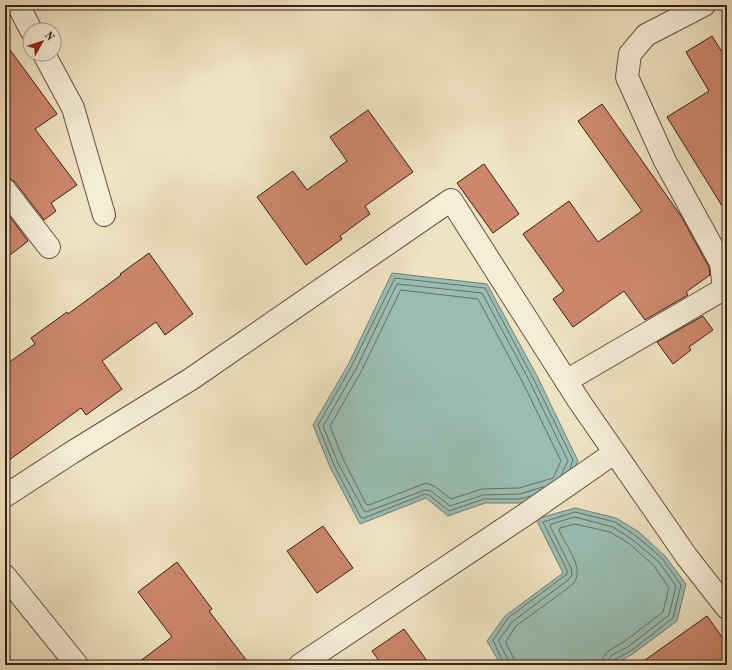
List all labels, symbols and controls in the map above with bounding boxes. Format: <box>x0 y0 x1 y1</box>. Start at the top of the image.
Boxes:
north arrow <box>22 22 62 62</box>
text: N <box>42 30 56 44</box>

